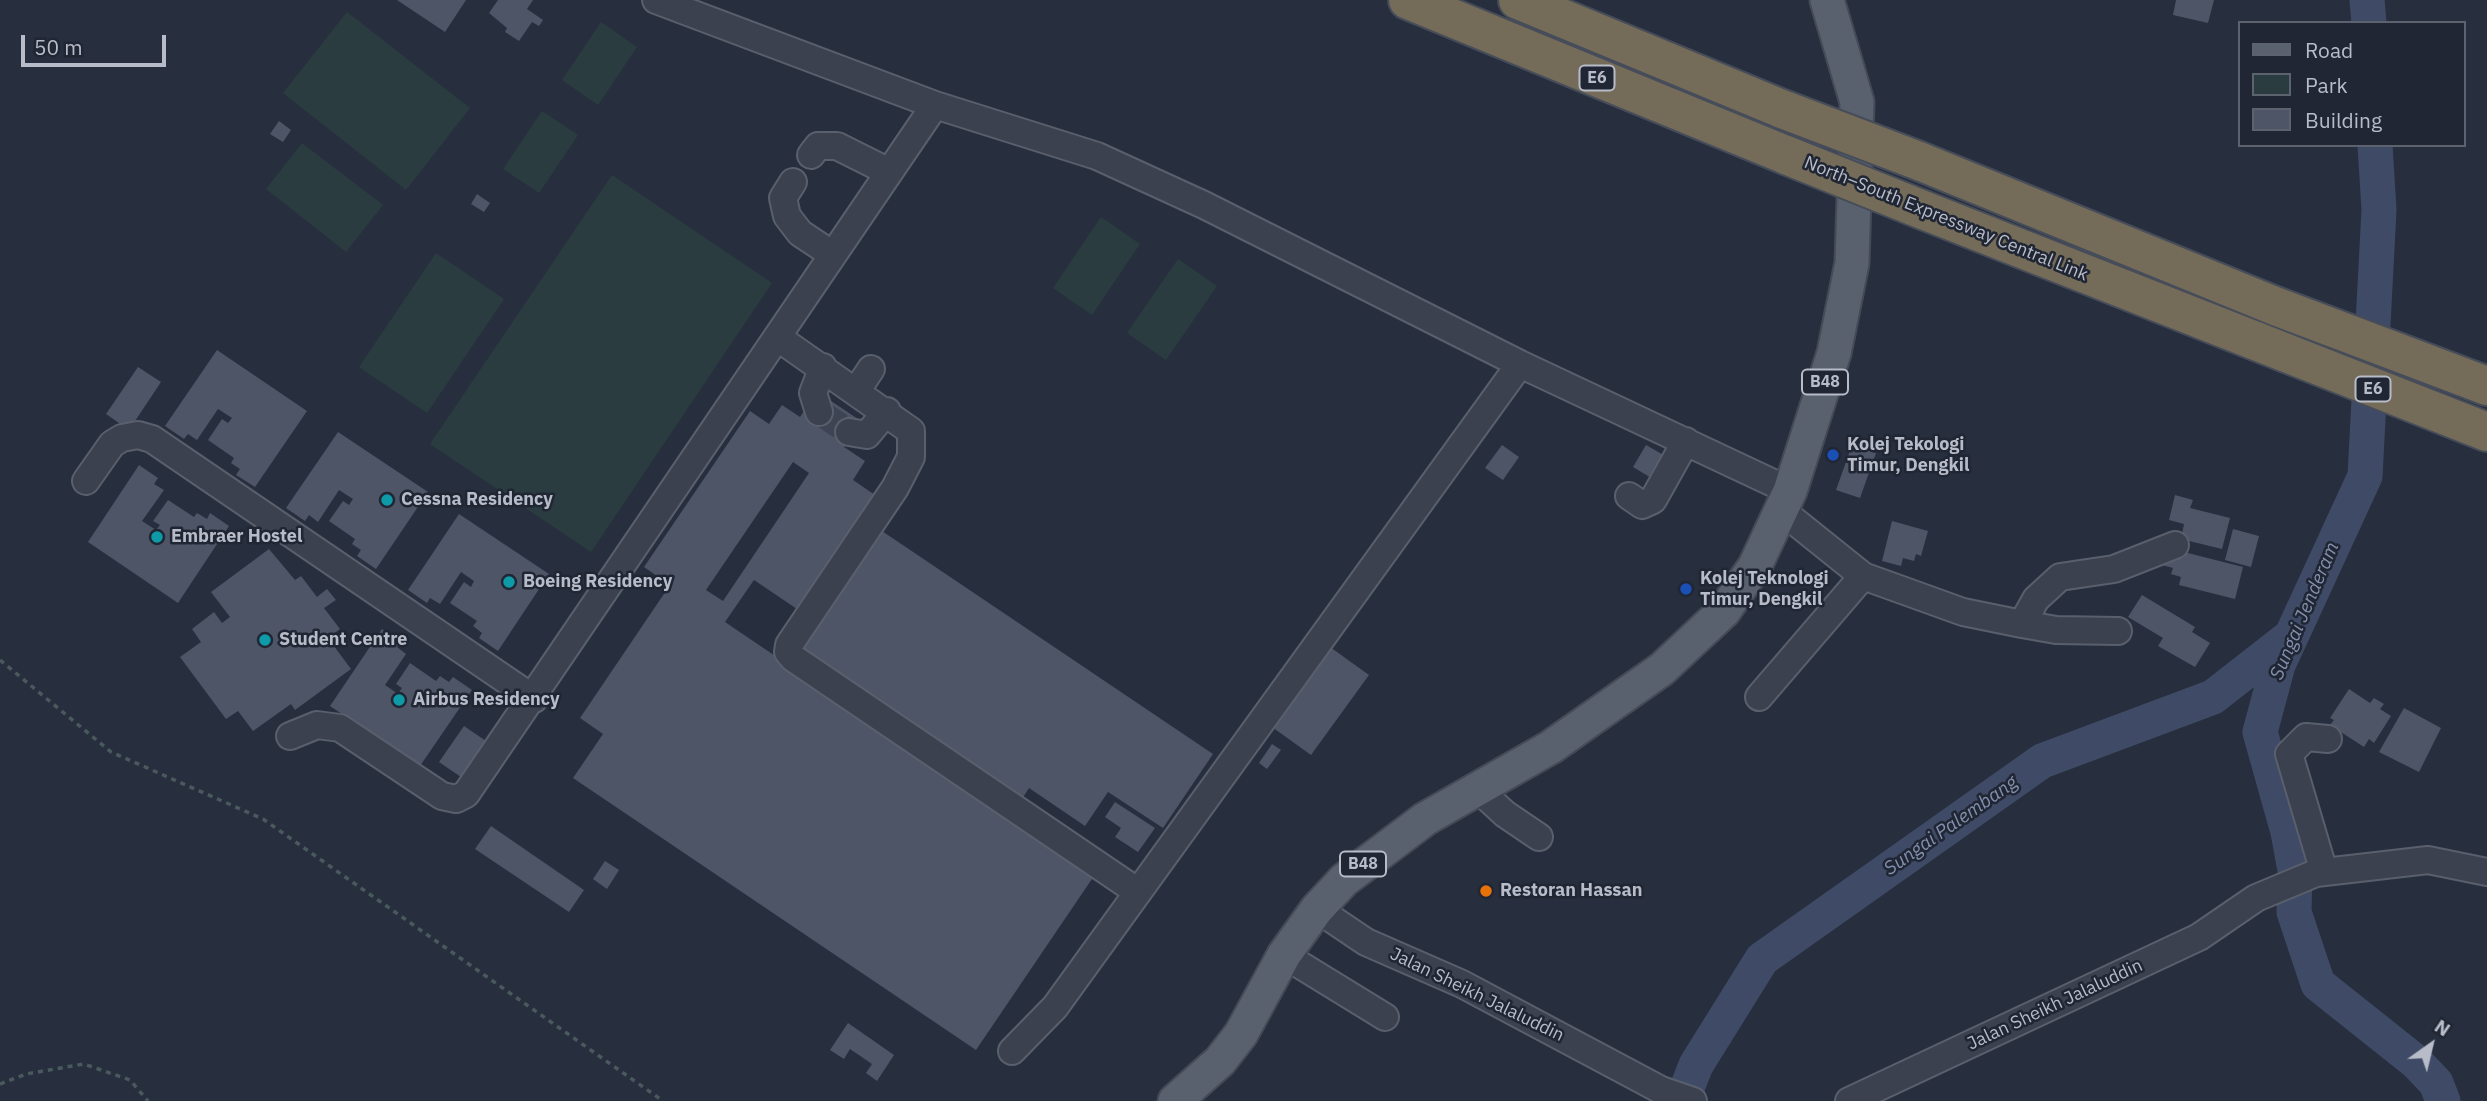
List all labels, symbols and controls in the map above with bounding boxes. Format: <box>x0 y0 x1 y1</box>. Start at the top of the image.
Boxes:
scale bar <box>24 21 170 65</box>
legend <box>2238 21 2466 147</box>
text: 50 m <box>34 33 83 61</box>
text: Road <box>2305 36 2353 64</box>
road number: E6 <box>1580 66 1614 90</box>
text: Park <box>2305 71 2348 99</box>
text: Building <box>2305 106 2382 134</box>
street label: North–South Expressway Central Link <box>1801 152 2091 286</box>
road number: B48 <box>1802 370 1848 394</box>
road number: E6 <box>2356 376 2390 402</box>
place label: Kolej Tekologi Timur, Dengkil <box>1847 434 1969 476</box>
marker: Kolej Tekologi Timur, Dengkil <box>1825 447 1841 463</box>
place label: Cessna Residency <box>401 489 553 511</box>
marker: Cessna Residency <box>379 492 395 508</box>
place label: Embraer Hostel <box>171 526 302 548</box>
marker: Embraer Hostel <box>149 529 165 545</box>
water label: Sungai Jenderam <box>2266 539 2344 683</box>
place label: Kolej Teknologi Timur, Dengkil <box>1700 568 1829 610</box>
place label: Boeing Residency <box>523 571 672 593</box>
marker: Boeing Residency <box>501 574 517 590</box>
marker: Kolej Teknologi Timur, Dengkil <box>1678 581 1694 597</box>
place label: Student Centre <box>279 629 407 651</box>
marker: Student Centre <box>257 632 273 648</box>
place label: Airbus Residency <box>413 689 560 711</box>
marker: Airbus Residency <box>391 692 407 708</box>
water label: Sungai Palembang <box>1880 771 2022 881</box>
road number: B48 <box>1340 852 1386 876</box>
place label: Restoran Hassan <box>1500 880 1642 902</box>
marker: Restoran Hassan <box>1478 883 1494 899</box>
street label: Jalan Sheikh Jalaluddin <box>1387 943 1567 1047</box>
street label: Jalan Sheikh Jalaluddin <box>1964 955 2146 1055</box>
north arrow <box>2396 1010 2466 1080</box>
text: N <box>2430 1014 2455 1041</box>

